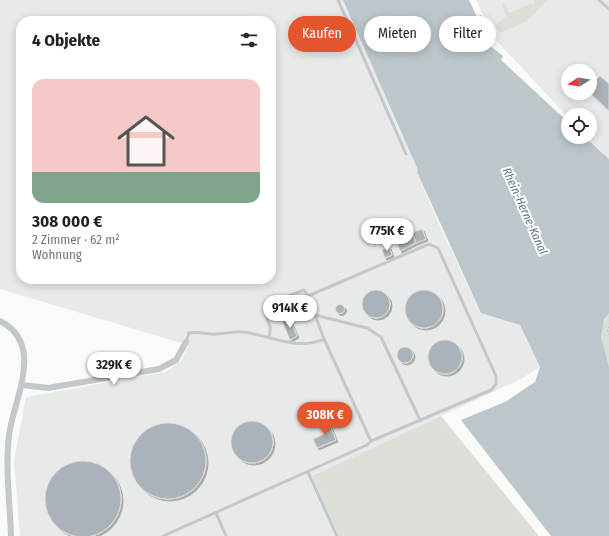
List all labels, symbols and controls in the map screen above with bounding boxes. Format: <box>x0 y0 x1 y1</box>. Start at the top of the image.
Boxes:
chip: Kaufen <box>288 16 356 52</box>
chip: Mieten <box>364 16 431 52</box>
chip: Filter <box>439 16 496 52</box>
icon: filters <box>238 29 260 51</box>
text: 4 Objekte <box>32 30 100 51</box>
north arrow <box>561 64 597 100</box>
map controls <box>561 64 597 144</box>
icon: home <box>110 105 182 177</box>
button: locate <box>561 108 597 144</box>
water label: Rhein-Herne-Kanal <box>500 165 550 257</box>
text: 308 000 € <box>32 211 102 232</box>
pin: 775K € <box>354 218 420 252</box>
text: 775K € <box>370 223 404 238</box>
text: 2 Zimmer · 62 m² <box>32 232 120 247</box>
text: Wohnung <box>32 247 82 262</box>
pin: 914K € <box>257 295 323 329</box>
text: 914K € <box>272 300 308 315</box>
pin: 329K € <box>81 352 147 386</box>
text: 329K € <box>96 357 132 372</box>
pin: 308K € <box>292 402 358 436</box>
text: 308K € <box>306 407 344 422</box>

